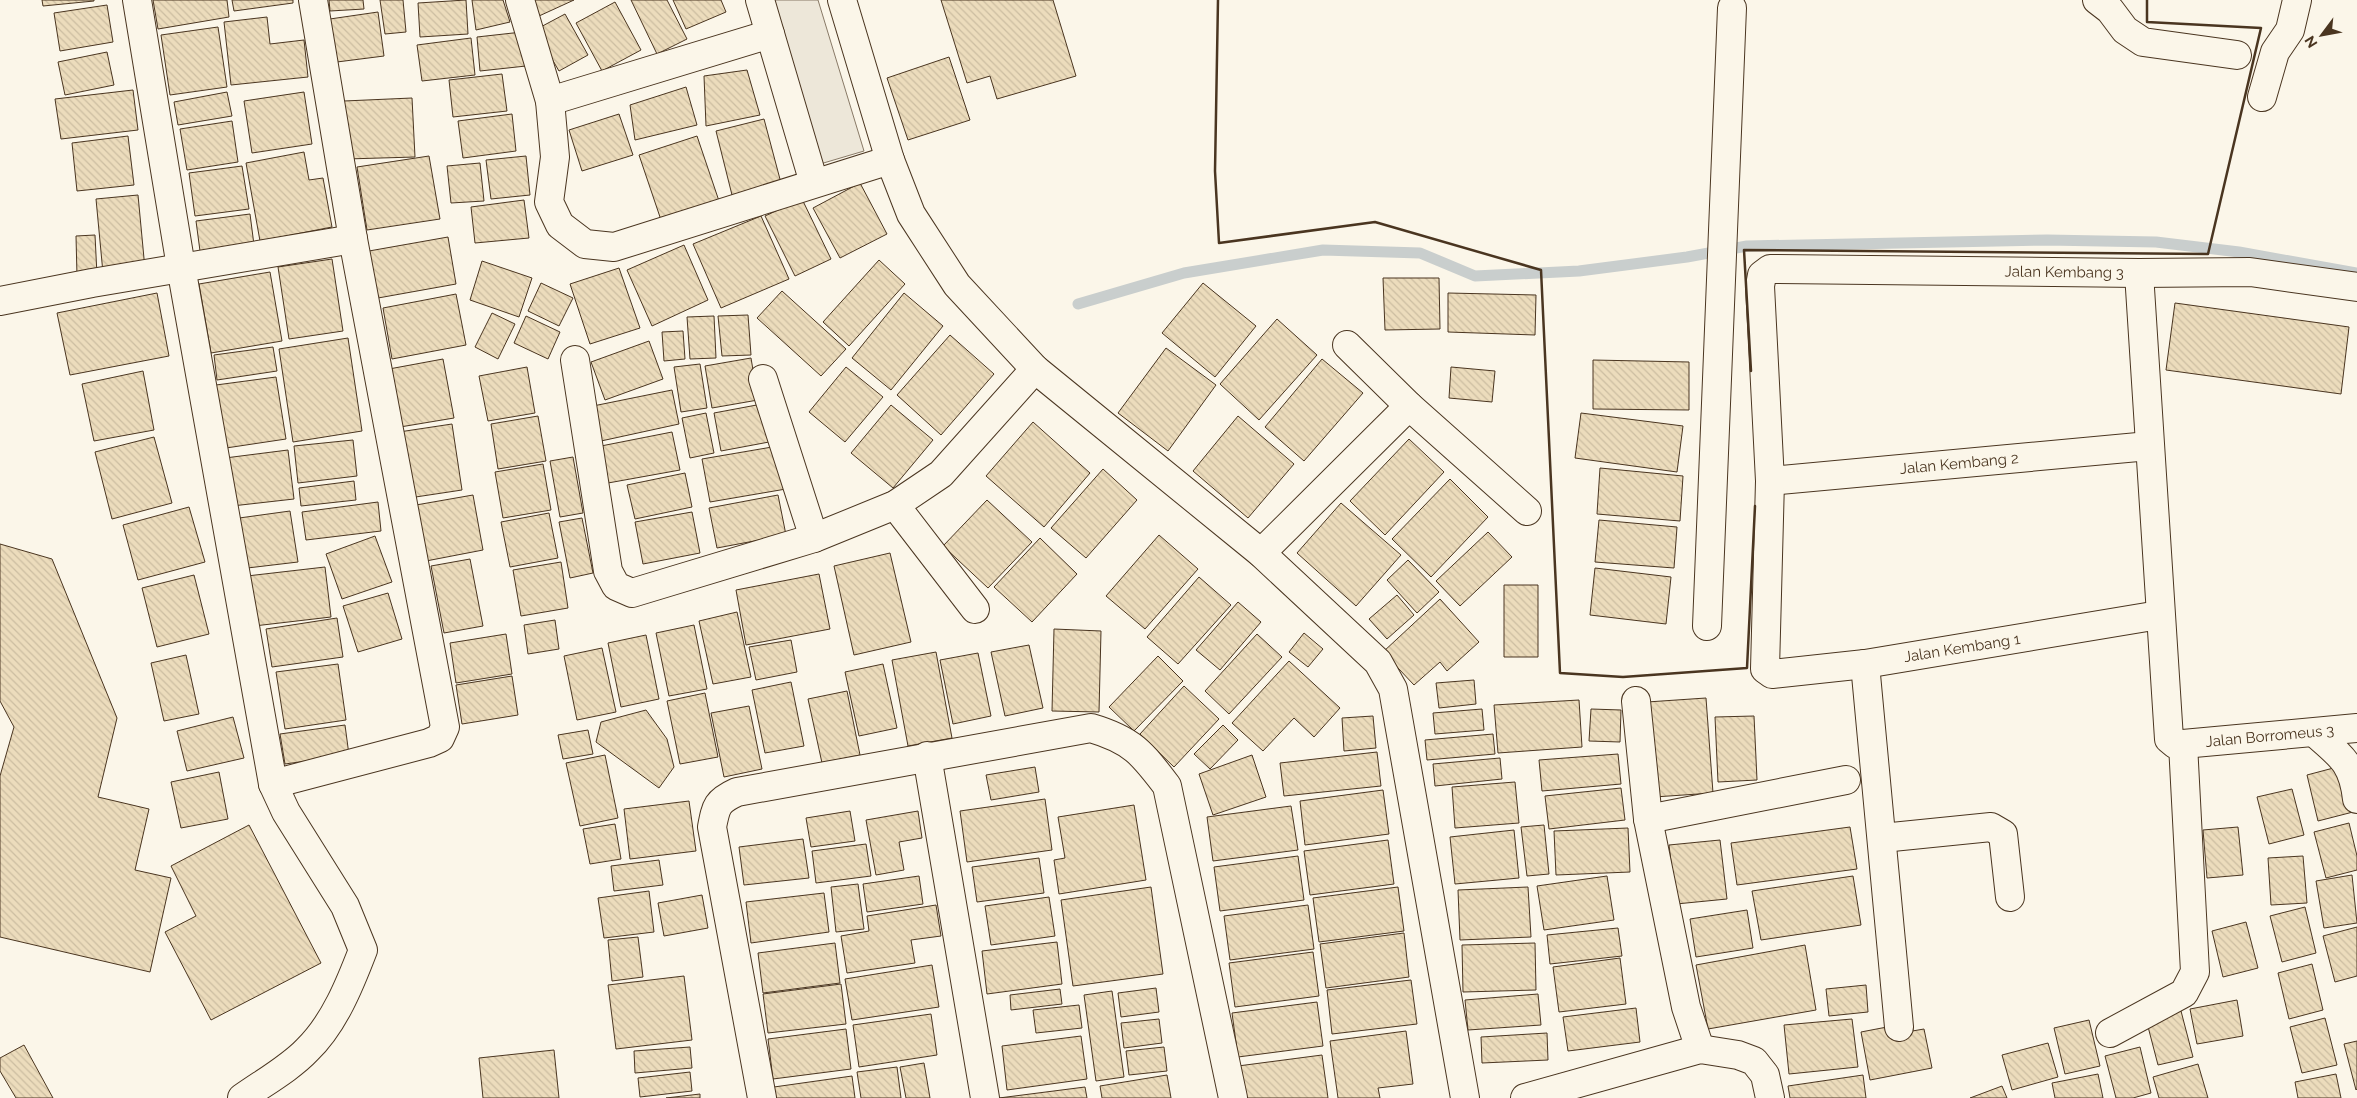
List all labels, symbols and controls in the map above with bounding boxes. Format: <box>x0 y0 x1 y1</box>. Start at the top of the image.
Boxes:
north arrow <box>2297 10 2347 60</box>
text: N <box>2301 33 2321 51</box>
street label: Jalan Kembang 3 <box>2005 263 2124 282</box>
street label: Jalan Kembang 2 <box>1899 449 2019 478</box>
street label: Jalan Kembang 1 <box>1903 630 2022 666</box>
street label: Jalan Borromeus 3 <box>2205 721 2335 751</box>

